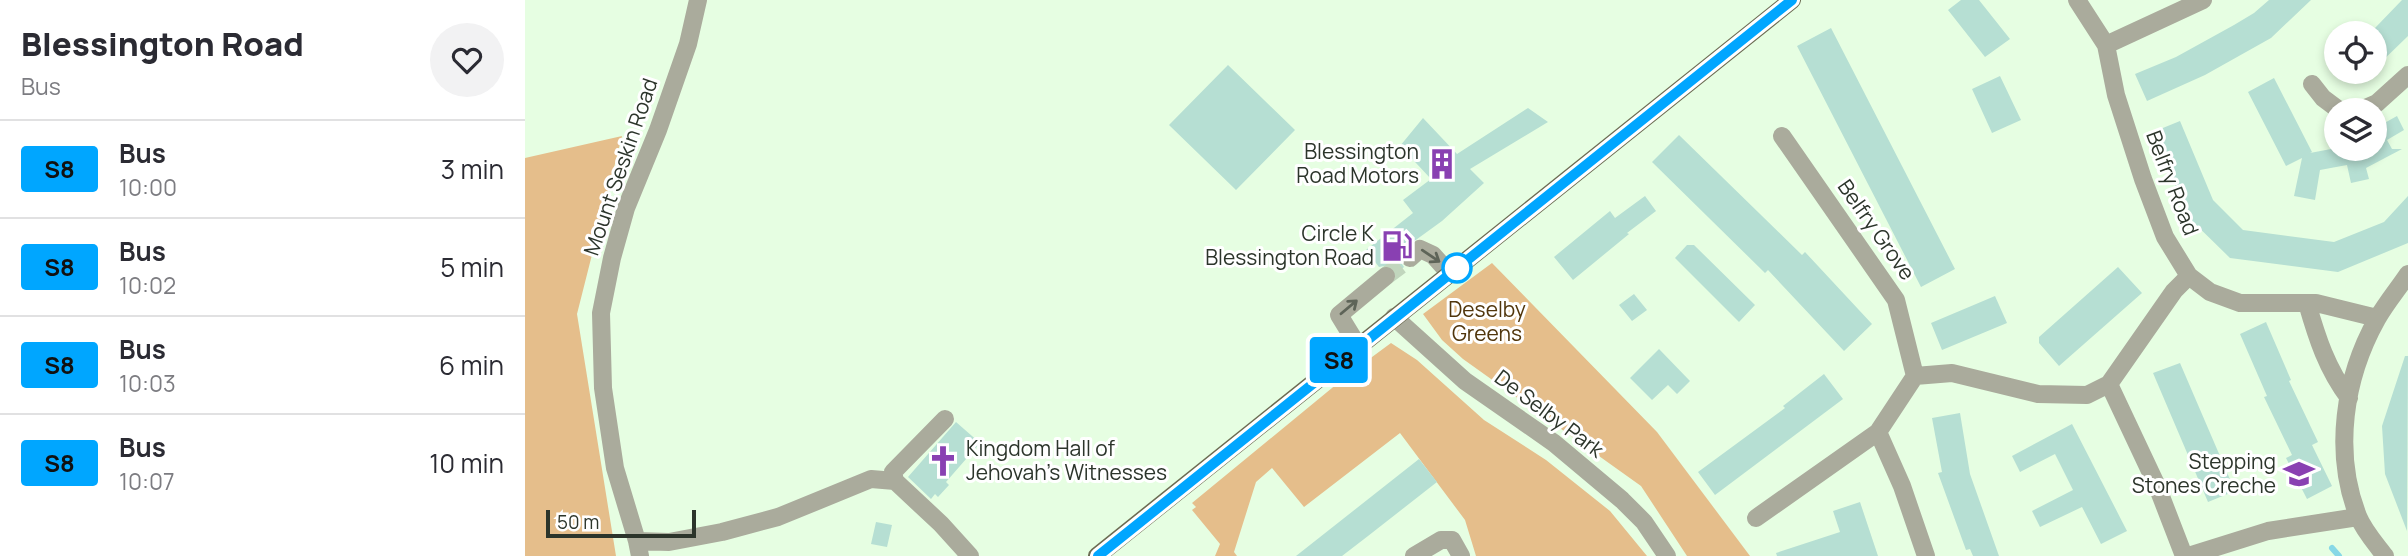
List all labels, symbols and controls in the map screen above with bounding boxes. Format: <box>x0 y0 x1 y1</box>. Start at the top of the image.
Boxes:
text: Blessington Road <box>21 21 304 66</box>
map controls <box>2324 21 2387 161</box>
button: locate <box>2324 21 2387 84</box>
button: heart <box>430 23 504 97</box>
text: Bus <box>21 70 61 102</box>
street label: Mount Seskin Road <box>577 74 664 259</box>
button: layers <box>2324 98 2387 161</box>
street label: Belfry Road <box>2140 126 2206 239</box>
text: Bus <box>119 135 166 171</box>
place label: Blessington Road Motors <box>1296 137 1419 189</box>
building icon: Blessington Road Motors <box>1425 147 1459 181</box>
text: 3 min <box>441 151 504 187</box>
text: S8 <box>44 152 75 185</box>
text: 10:00 <box>119 171 177 203</box>
street label: Belfry Grove <box>1832 174 1922 285</box>
place label: Circle K Blessington Road <box>1205 219 1375 271</box>
fuel station icon: Circle K Blessington Road <box>1380 229 1414 263</box>
text: Bus <box>119 233 166 269</box>
one-way arrow <box>1421 248 1440 263</box>
text: 5 min <box>440 249 504 285</box>
text: S8 <box>44 250 75 283</box>
unlabelled marker <box>1442 253 1472 283</box>
text: 10:02 <box>119 269 176 301</box>
park label: Deselby Greens <box>1448 295 1526 347</box>
one-way arrow <box>1339 299 1357 315</box>
text: Bus <box>119 331 166 367</box>
line badge: S8 <box>1307 337 1371 383</box>
text: S8 <box>1324 343 1354 376</box>
text: 6 min <box>439 347 504 383</box>
text: S8 <box>44 348 75 381</box>
street label: De Selby Park <box>1489 363 1610 464</box>
text: 10:03 <box>119 367 176 399</box>
text: Bus <box>119 429 166 465</box>
place label: Kingdom Hall of Jehovah's Witnesses <box>966 434 1167 486</box>
church icon: Kingdom Hall of Jehovah's Witnesses <box>926 444 960 478</box>
text: 10 min <box>429 445 504 481</box>
text: S8 <box>44 446 75 479</box>
place label: Stepping Stones Creche <box>2132 447 2276 499</box>
school or university icon: Stepping Stones Creche <box>2282 457 2316 491</box>
text: 10:07 <box>119 465 174 497</box>
scale bar <box>546 507 697 539</box>
text: 50 m <box>557 509 599 535</box>

